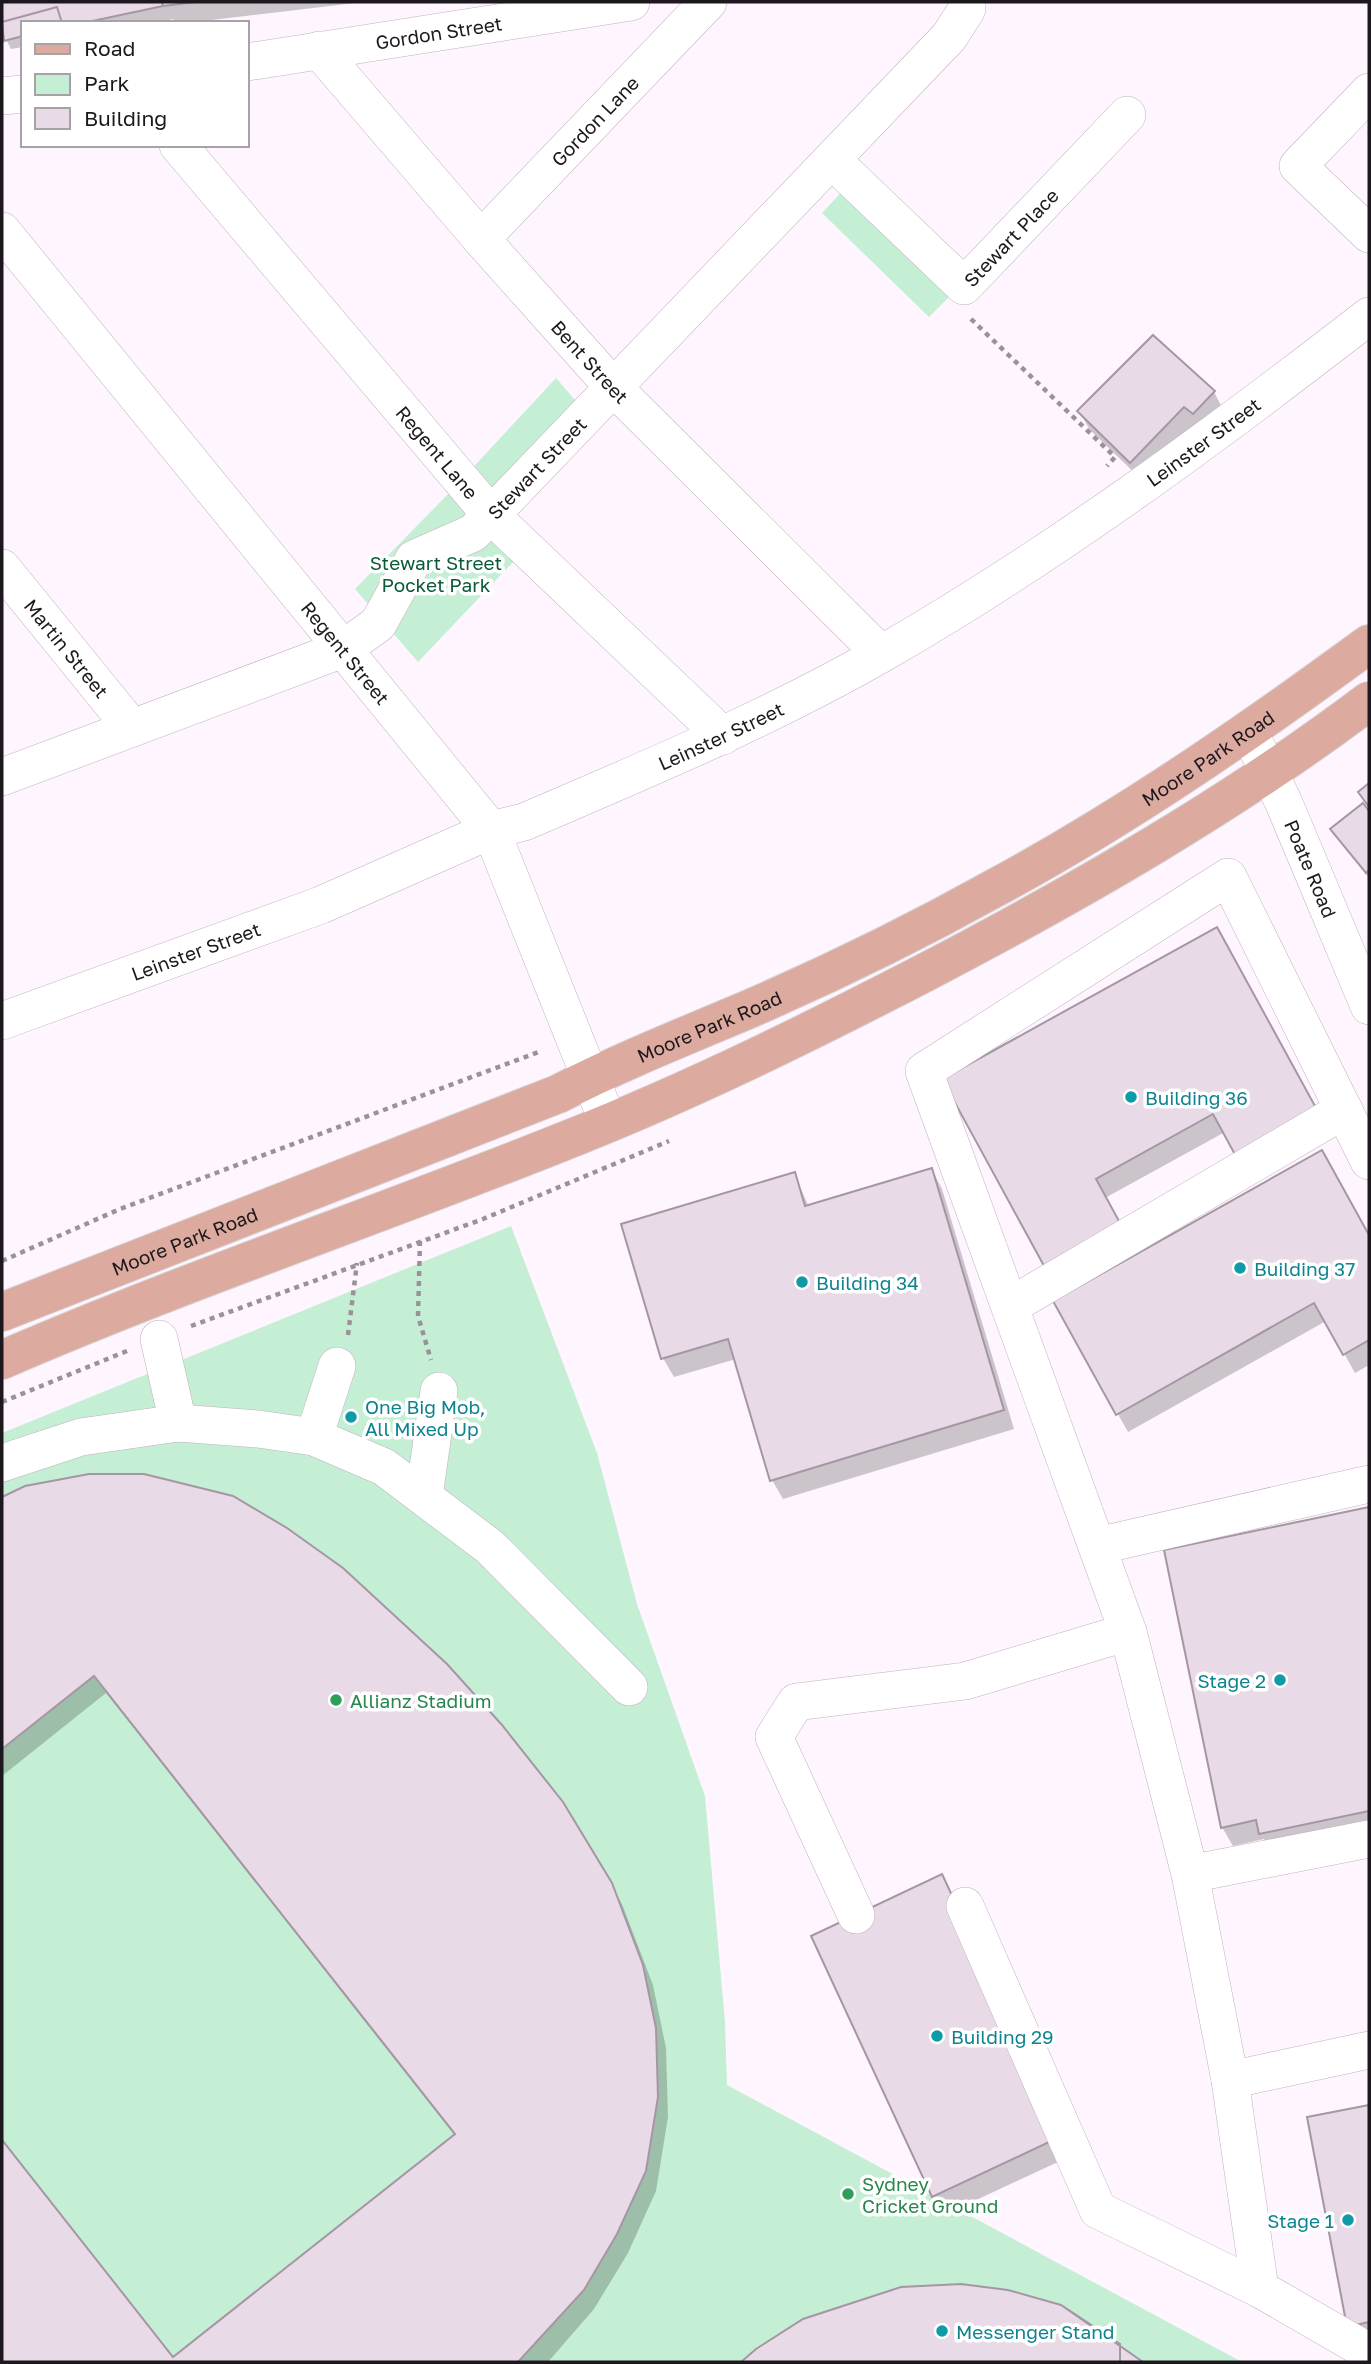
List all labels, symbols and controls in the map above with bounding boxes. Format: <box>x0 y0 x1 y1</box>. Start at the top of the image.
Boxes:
street label: Gordon Street <box>374 11 504 53</box>
legend <box>21 21 248 147</box>
text: Road <box>84 35 135 61</box>
text: Park <box>84 70 130 96</box>
street label: Gordon Lane <box>546 71 643 170</box>
text: Building <box>84 105 167 131</box>
street label: Stewart Place <box>958 183 1063 291</box>
street label: Bent Street <box>547 315 634 408</box>
street label: Leinster Street <box>1141 392 1264 491</box>
street label: Regent Lane <box>392 401 484 503</box>
street label: Stewart Street <box>482 412 590 523</box>
park label: Stewart Street Pocket Park <box>370 551 502 596</box>
street label: Martin Street <box>20 594 114 702</box>
street label: Regent Street <box>297 596 395 709</box>
street label: Leinster Street <box>654 696 787 774</box>
street label: Moore Park Road <box>1137 705 1278 810</box>
street label: Poate Road <box>1281 816 1342 921</box>
street label: Leinster Street <box>128 917 263 985</box>
street label: Moore Park Road <box>633 985 785 1067</box>
place label: Building 36 <box>1145 1086 1248 1109</box>
marker: Building 36 <box>1123 1089 1139 1105</box>
street label: Moore Park Road <box>108 1202 261 1279</box>
place label: Building 37 <box>1254 1257 1355 1280</box>
marker: Building 37 <box>1232 1260 1248 1276</box>
place label: Building 34 <box>816 1271 919 1294</box>
marker: Building 34 <box>794 1274 810 1290</box>
place label: One Big Mob, All Mixed Up <box>365 1395 486 1440</box>
marker: One Big Mob, All Mixed Up <box>343 1409 359 1425</box>
place label: Stage 2 <box>1197 1669 1266 1692</box>
marker: Stage 2 <box>1272 1672 1288 1688</box>
place label: Allianz Stadium <box>350 1689 492 1712</box>
marker: Allianz Stadium <box>328 1692 344 1708</box>
place label: Building 29 <box>951 2025 1054 2048</box>
marker: Building 29 <box>929 2028 945 2044</box>
place label: Sydney Cricket Ground <box>862 2172 998 2217</box>
marker: Sydney Cricket Ground <box>840 2186 856 2202</box>
place label: Stage 1 <box>1267 2209 1334 2232</box>
marker: Stage 1 <box>1340 2212 1356 2228</box>
place label: Messenger Stand <box>956 2320 1115 2343</box>
marker: Messenger Stand <box>934 2323 950 2339</box>

